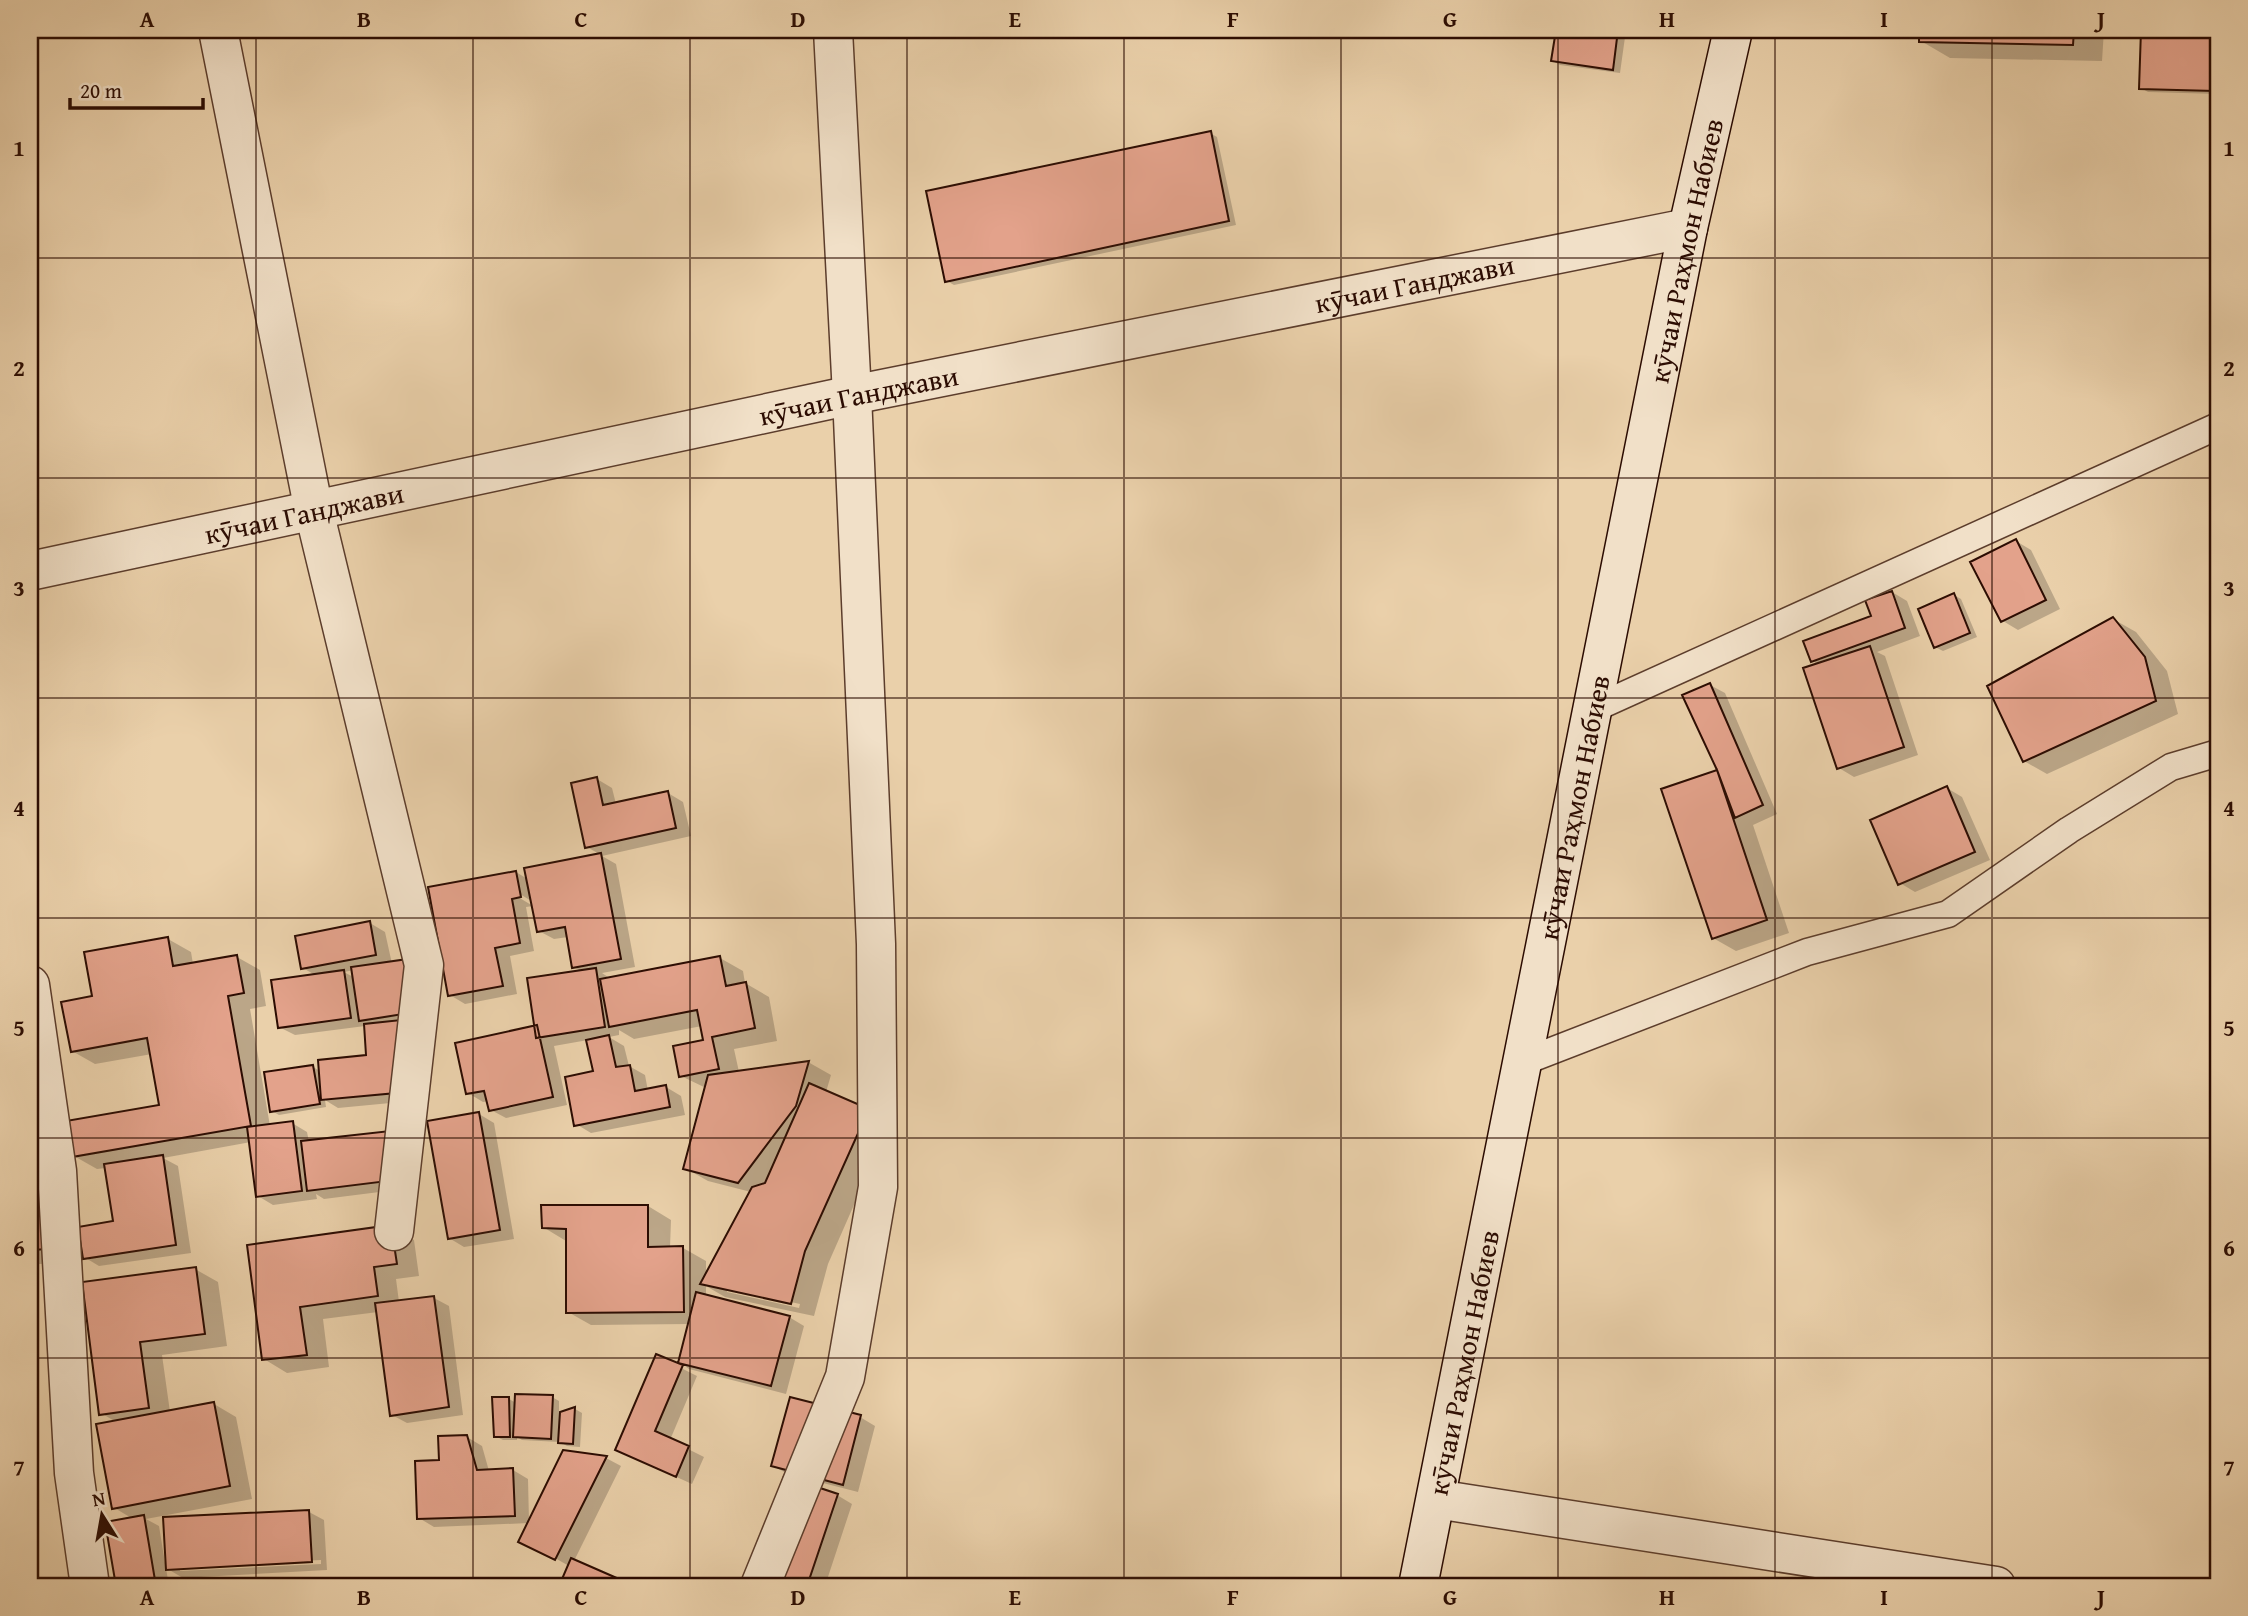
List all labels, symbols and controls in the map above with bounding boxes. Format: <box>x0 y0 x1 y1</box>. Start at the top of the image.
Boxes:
text: A <box>140 2 155 35</box>
text: B <box>357 2 371 35</box>
text: C <box>574 2 588 35</box>
text: D <box>791 2 806 35</box>
text: E <box>1009 2 1021 35</box>
text: F <box>1227 2 1239 35</box>
text: G <box>1443 2 1457 35</box>
text: H <box>1659 2 1675 35</box>
text: I <box>1880 2 1888 35</box>
text: J <box>2093 2 2105 35</box>
scale bar <box>70 66 203 110</box>
text: 20 m <box>80 75 122 106</box>
street label: кӯчаи Раҳмон Набиев <box>1637 114 1733 386</box>
text: 1 <box>13 131 25 164</box>
text: 1 <box>2223 131 2235 164</box>
street label: кӯчаи Ганджави <box>1311 243 1518 323</box>
text: 2 <box>13 351 25 384</box>
text: 2 <box>2223 351 2235 384</box>
street label: кӯчаи Ганджави <box>755 354 962 435</box>
street label: кӯчаи Ганджави <box>200 471 407 554</box>
text: 3 <box>13 571 25 604</box>
text: 3 <box>2223 571 2235 604</box>
street label: кӯчаи Раҳмон Набиев <box>1526 671 1619 943</box>
text: 4 <box>13 791 25 824</box>
text: 4 <box>2223 791 2235 824</box>
text: 5 <box>13 1011 25 1044</box>
text: 5 <box>2223 1011 2235 1044</box>
street label: кӯчаи Раҳмон Набиев <box>1416 1226 1509 1499</box>
text: 6 <box>13 1231 25 1264</box>
text: 6 <box>2223 1231 2235 1264</box>
text: 7 <box>13 1451 25 1484</box>
text: 7 <box>2223 1451 2235 1484</box>
north arrow <box>66 1480 136 1550</box>
text: N <box>90 1483 108 1513</box>
text: A <box>140 1580 155 1613</box>
text: B <box>357 1580 371 1613</box>
text: C <box>574 1580 588 1613</box>
text: D <box>791 1580 806 1613</box>
text: E <box>1009 1580 1021 1613</box>
text: F <box>1227 1580 1239 1613</box>
text: G <box>1443 1580 1457 1613</box>
text: H <box>1659 1580 1675 1613</box>
text: I <box>1880 1580 1888 1613</box>
text: J <box>2093 1580 2105 1613</box>

